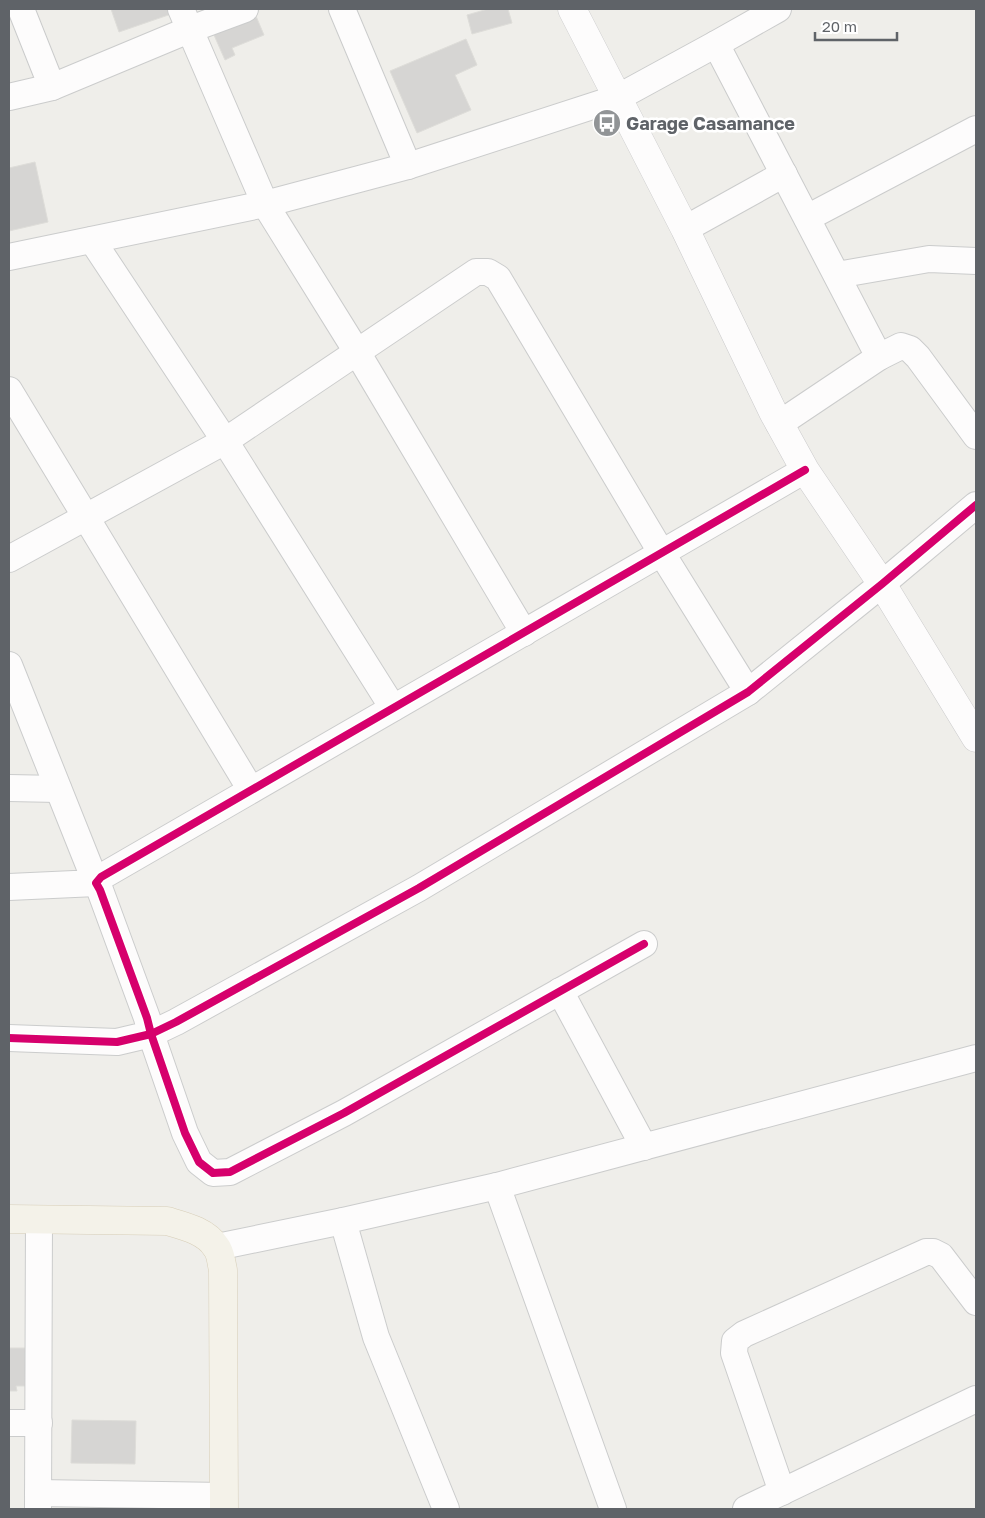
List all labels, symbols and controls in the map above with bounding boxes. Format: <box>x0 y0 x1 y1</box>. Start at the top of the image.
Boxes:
scale bar <box>815 10 898 42</box>
text: 20 m <box>822 17 857 35</box>
bus stop icon: Garage Casamance <box>592 108 622 138</box>
place label: Garage Casamance <box>626 112 795 134</box>

